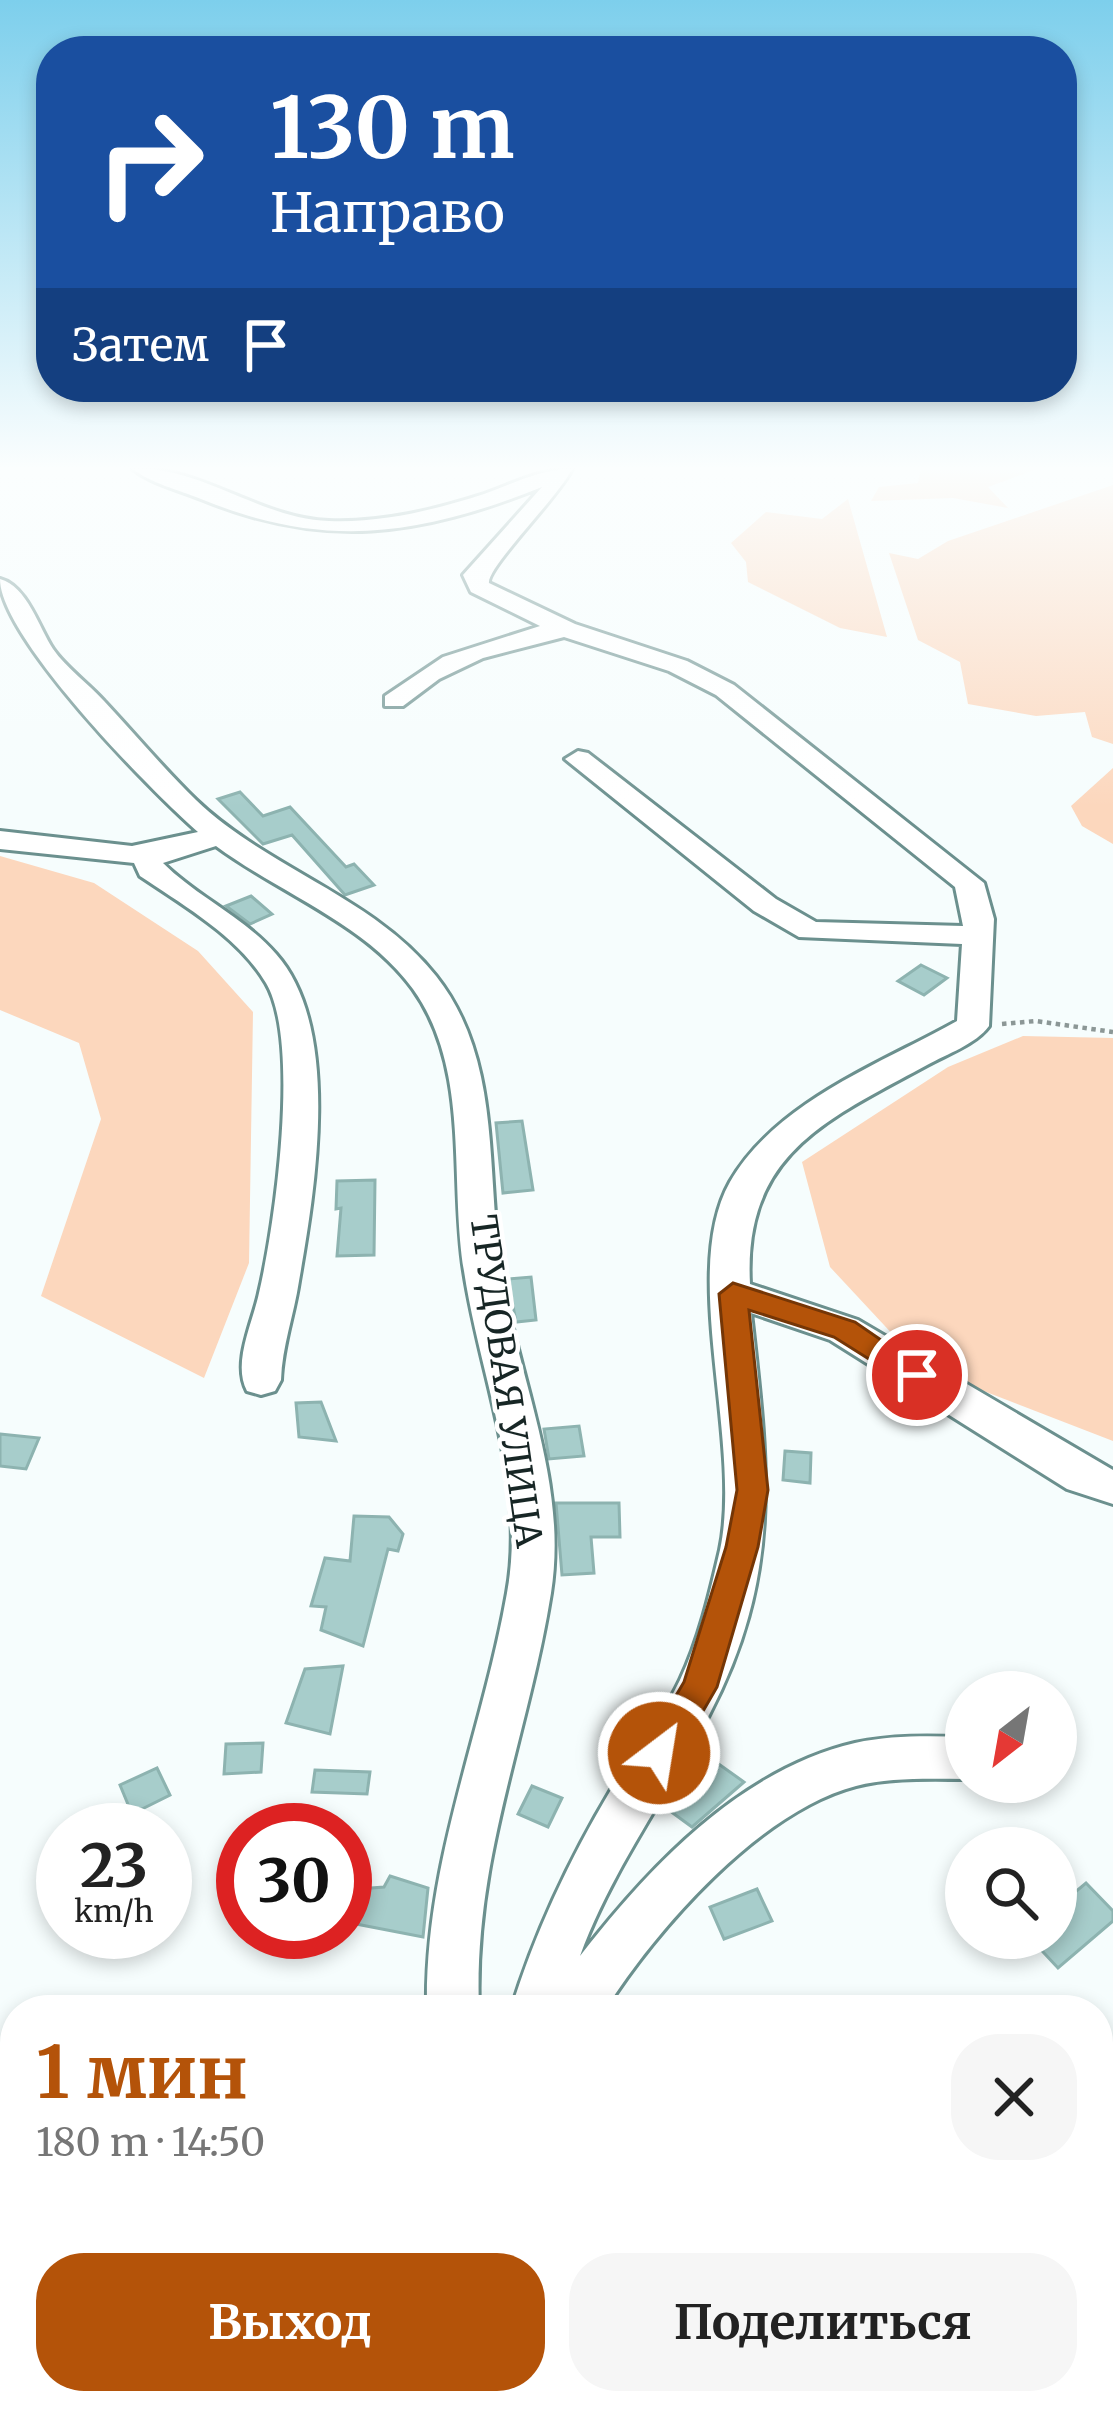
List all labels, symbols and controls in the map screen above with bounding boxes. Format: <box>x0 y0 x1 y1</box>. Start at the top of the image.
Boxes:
text: 130 m <box>270 75 514 181</box>
icon: right <box>72 84 228 240</box>
text: Направо <box>270 179 505 247</box>
icon: arrive <box>233 312 299 378</box>
text: Затем <box>72 317 209 373</box>
street label: ТРУДОВАЯ УЛИЦА <box>460 1212 552 1551</box>
pin <box>866 1324 968 1426</box>
icon: arrive <box>884 1342 950 1408</box>
north arrow <box>945 1671 1077 1803</box>
map controls <box>945 1671 1077 1959</box>
position arrow <box>596 1690 722 1816</box>
speed limit sign: 30 <box>216 1803 372 1959</box>
button: search <box>945 1827 1077 1959</box>
text: 23 <box>80 1828 148 1903</box>
text: km/h <box>74 1892 154 1930</box>
text: 1 мин <box>36 2027 248 2118</box>
button: close <box>951 2034 1077 2160</box>
text: 180 m · 14:50 <box>36 2118 265 2167</box>
button: Выход <box>36 2253 545 2391</box>
button: Поделиться <box>569 2253 1077 2391</box>

